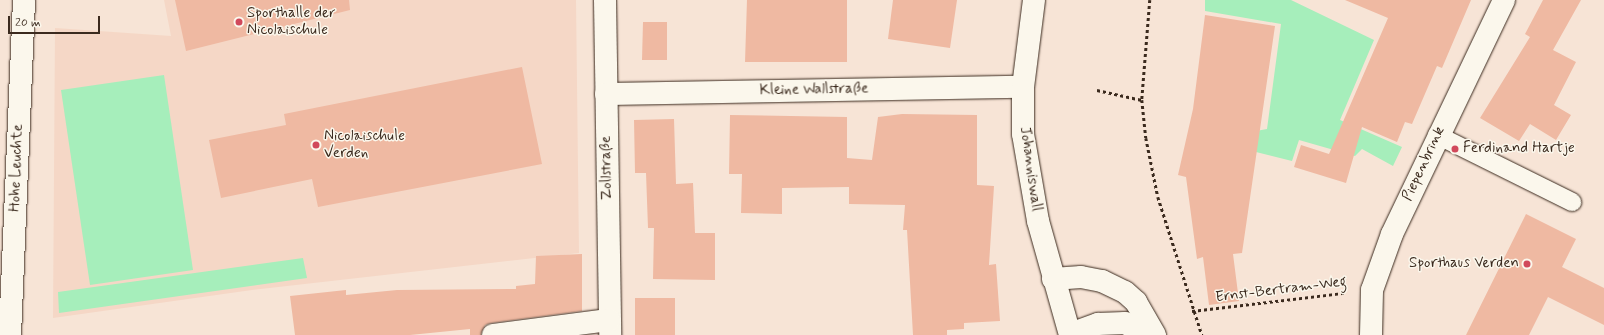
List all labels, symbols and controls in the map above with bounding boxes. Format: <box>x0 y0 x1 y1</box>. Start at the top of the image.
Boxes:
place label: Sporthalle der Nicolaischule <box>247 4 335 39</box>
scale bar <box>10 8 102 34</box>
text: 20 m <box>15 15 41 31</box>
marker: Sporthalle der Nicolaischule <box>234 17 244 27</box>
street label: Kleine Wallstraße <box>758 80 870 100</box>
street label: Hohe Leuchte <box>6 124 28 212</box>
street label: Piepenbrink <box>1399 124 1449 204</box>
street label: Johanniswall <box>1015 126 1045 212</box>
place label: Nicolaischule Verden <box>324 127 405 162</box>
street label: Zollstraße <box>597 136 617 200</box>
marker: Nicolaischule Verden <box>311 140 321 150</box>
place label: Ferdinand Hartje <box>1463 140 1575 158</box>
marker: Ferdinand Hartje <box>1450 144 1460 154</box>
place label: Sporthaus Verden <box>1410 255 1519 273</box>
marker: Sporthaus Verden <box>1522 259 1532 269</box>
street label: Ernst-Bertram-Weg <box>1214 273 1348 307</box>

